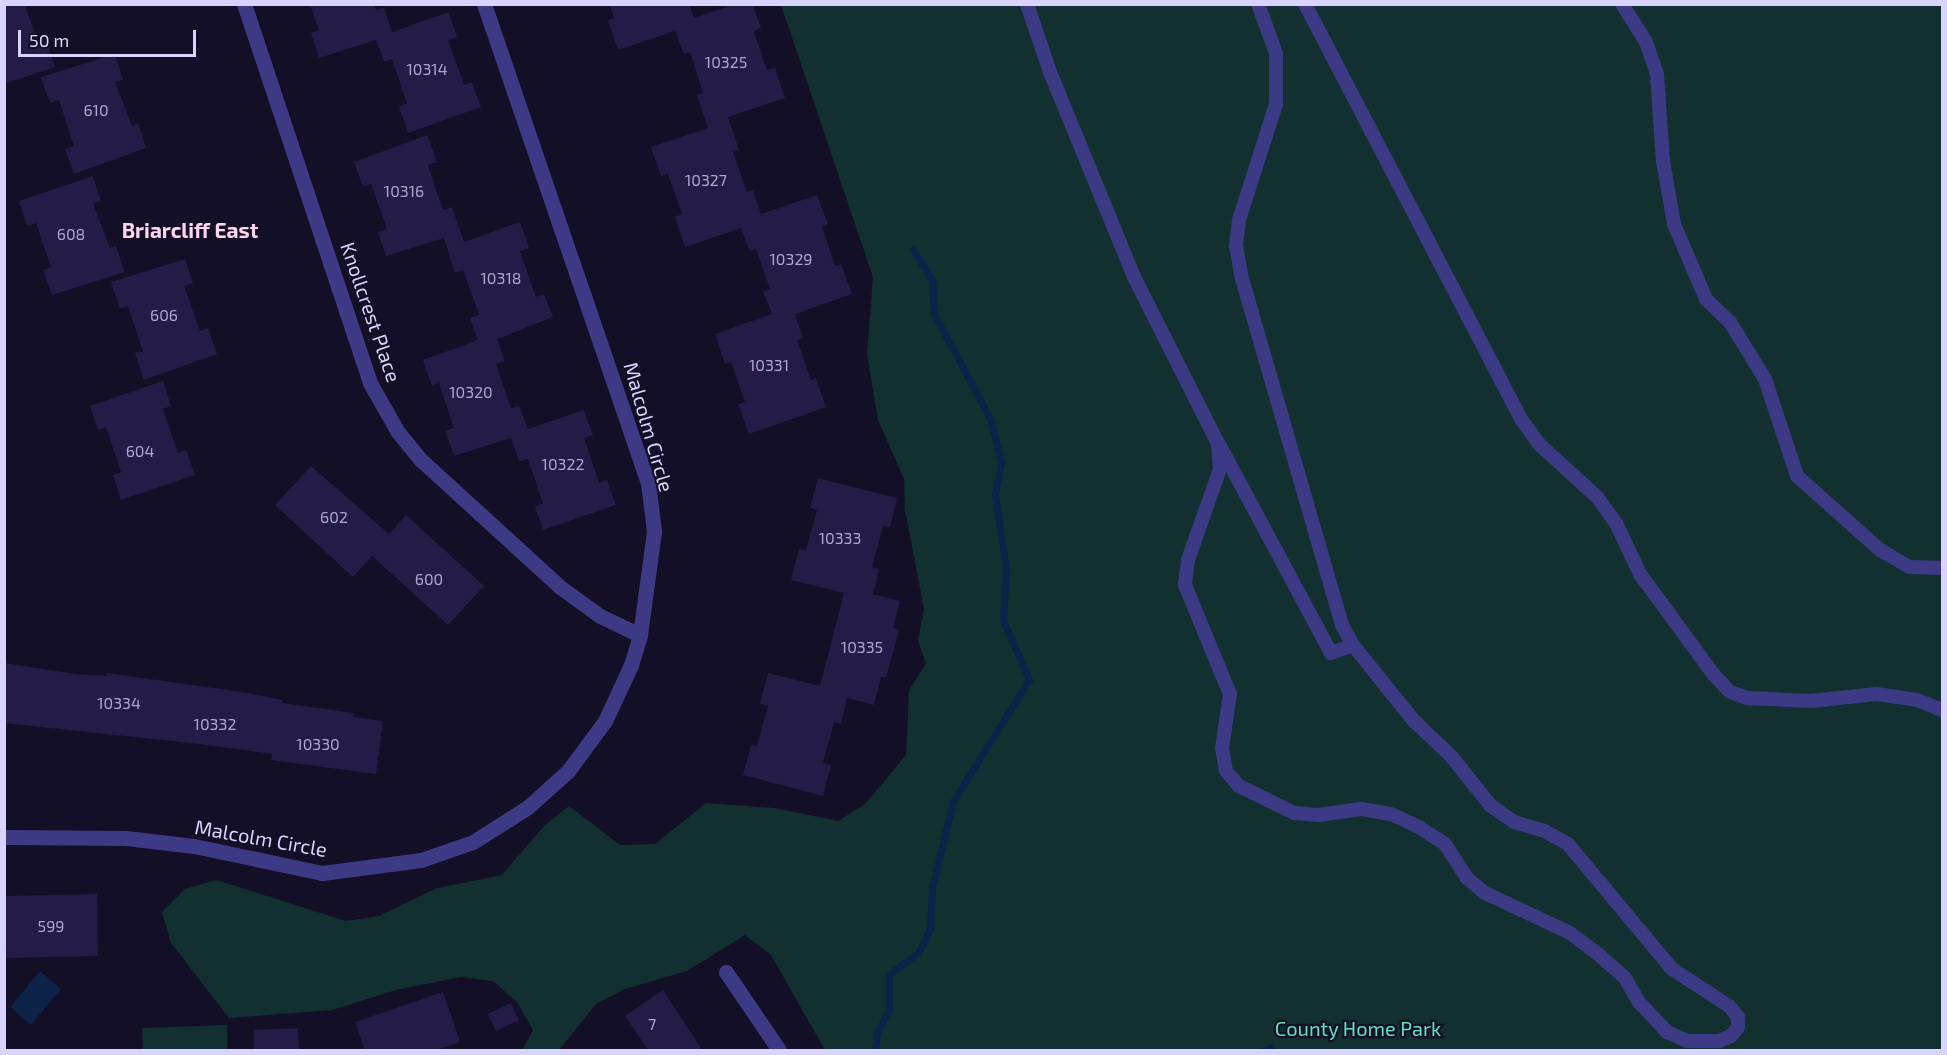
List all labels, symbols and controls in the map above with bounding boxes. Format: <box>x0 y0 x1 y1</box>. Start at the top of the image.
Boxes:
scale bar <box>21 18 200 56</box>
text: 50 m <box>29 29 69 51</box>
house number: 10325 <box>705 52 747 72</box>
house number: 10314 <box>406 59 448 79</box>
house number: 610 <box>83 100 109 120</box>
house number: 10327 <box>685 170 727 190</box>
house number: 10316 <box>384 181 424 201</box>
district label: Briarcliff East <box>122 217 258 243</box>
house number: 608 <box>57 224 85 244</box>
street label: Knollcrest Place <box>336 239 406 385</box>
house number: 10329 <box>769 249 813 269</box>
house number: 10318 <box>481 268 521 288</box>
house number: 606 <box>150 305 178 325</box>
house number: 10331 <box>749 355 789 375</box>
street label: Malcolm Circle <box>619 359 679 495</box>
house number: 10320 <box>449 382 493 402</box>
house number: 604 <box>126 441 154 461</box>
house number: 10322 <box>542 454 584 474</box>
house number: 602 <box>320 507 348 527</box>
house number: 10333 <box>819 528 861 548</box>
house number: 600 <box>415 569 443 589</box>
house number: 10335 <box>841 637 883 657</box>
house number: 10334 <box>97 693 141 713</box>
house number: 10332 <box>194 714 236 734</box>
house number: 10330 <box>296 734 340 754</box>
street label: Malcolm Circle <box>193 815 329 861</box>
house number: 599 <box>38 916 64 936</box>
house number: 7 <box>648 1014 656 1034</box>
park label: County Home Park <box>1275 1016 1441 1040</box>

